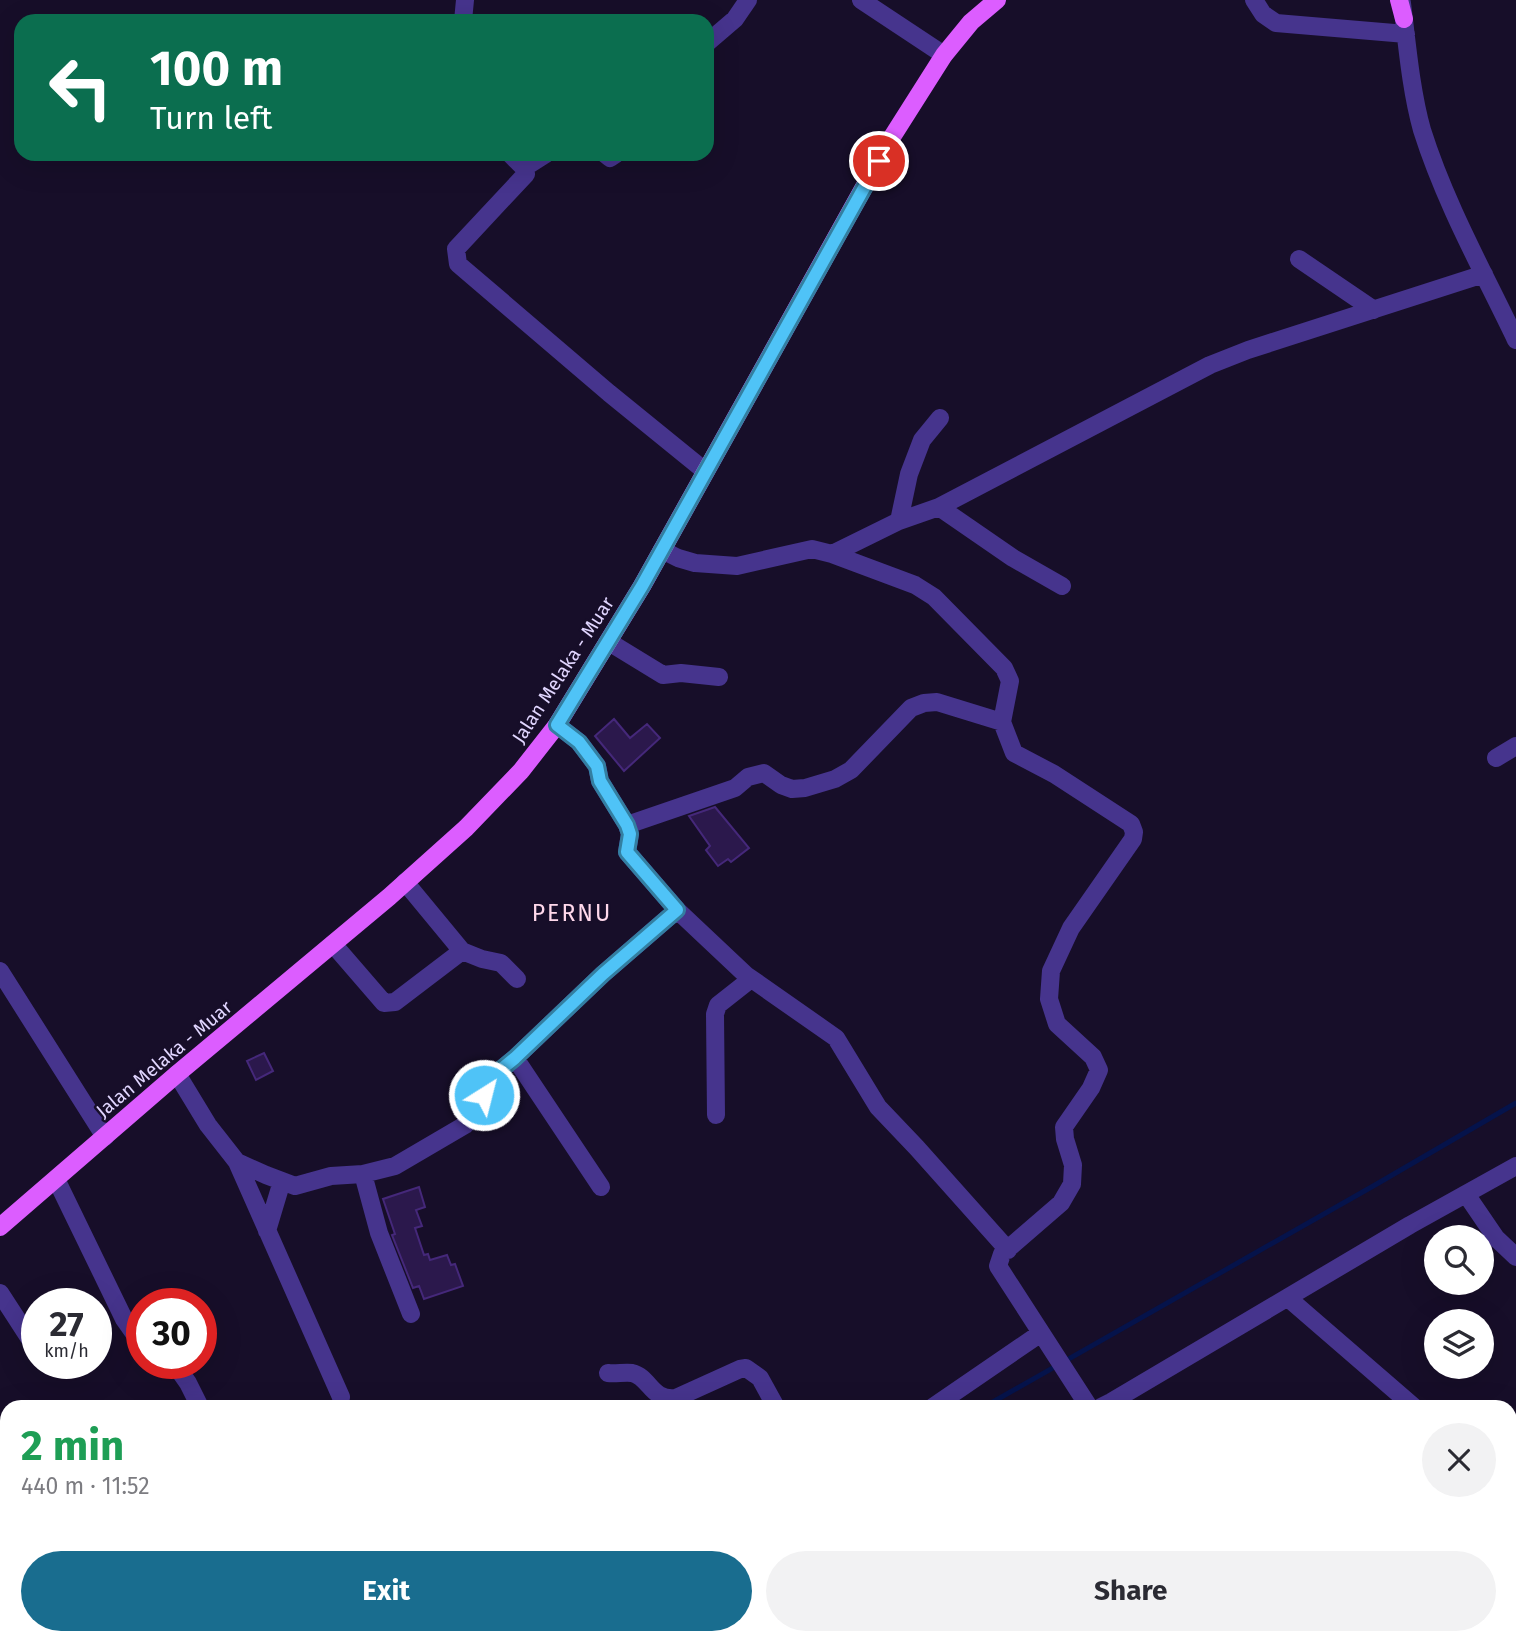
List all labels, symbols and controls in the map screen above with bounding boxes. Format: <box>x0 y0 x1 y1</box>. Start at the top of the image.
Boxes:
text: 100 m <box>150 39 283 98</box>
icon: left <box>35 42 126 133</box>
text: Turn left <box>150 99 272 137</box>
pin <box>849 131 909 191</box>
icon: arrive <box>860 142 898 180</box>
street label: Jalan Melaka - Muar <box>507 592 619 748</box>
district label: PERNU <box>532 899 612 927</box>
street label: Jalan Melaka - Muar <box>92 995 237 1122</box>
position arrow <box>447 1058 521 1132</box>
map controls <box>1424 1225 1494 1379</box>
button: search <box>1424 1225 1494 1295</box>
speed limit sign: 30 <box>126 1288 217 1379</box>
text: 27 <box>49 1303 84 1345</box>
button: layers <box>1424 1309 1494 1379</box>
text: km/h <box>44 1340 89 1362</box>
text: 2 min <box>21 1421 124 1471</box>
button: close <box>1422 1423 1496 1497</box>
text: 440 m · 11:52 <box>21 1472 150 1500</box>
button: Exit <box>21 1551 752 1631</box>
button: Share <box>766 1551 1496 1631</box>

